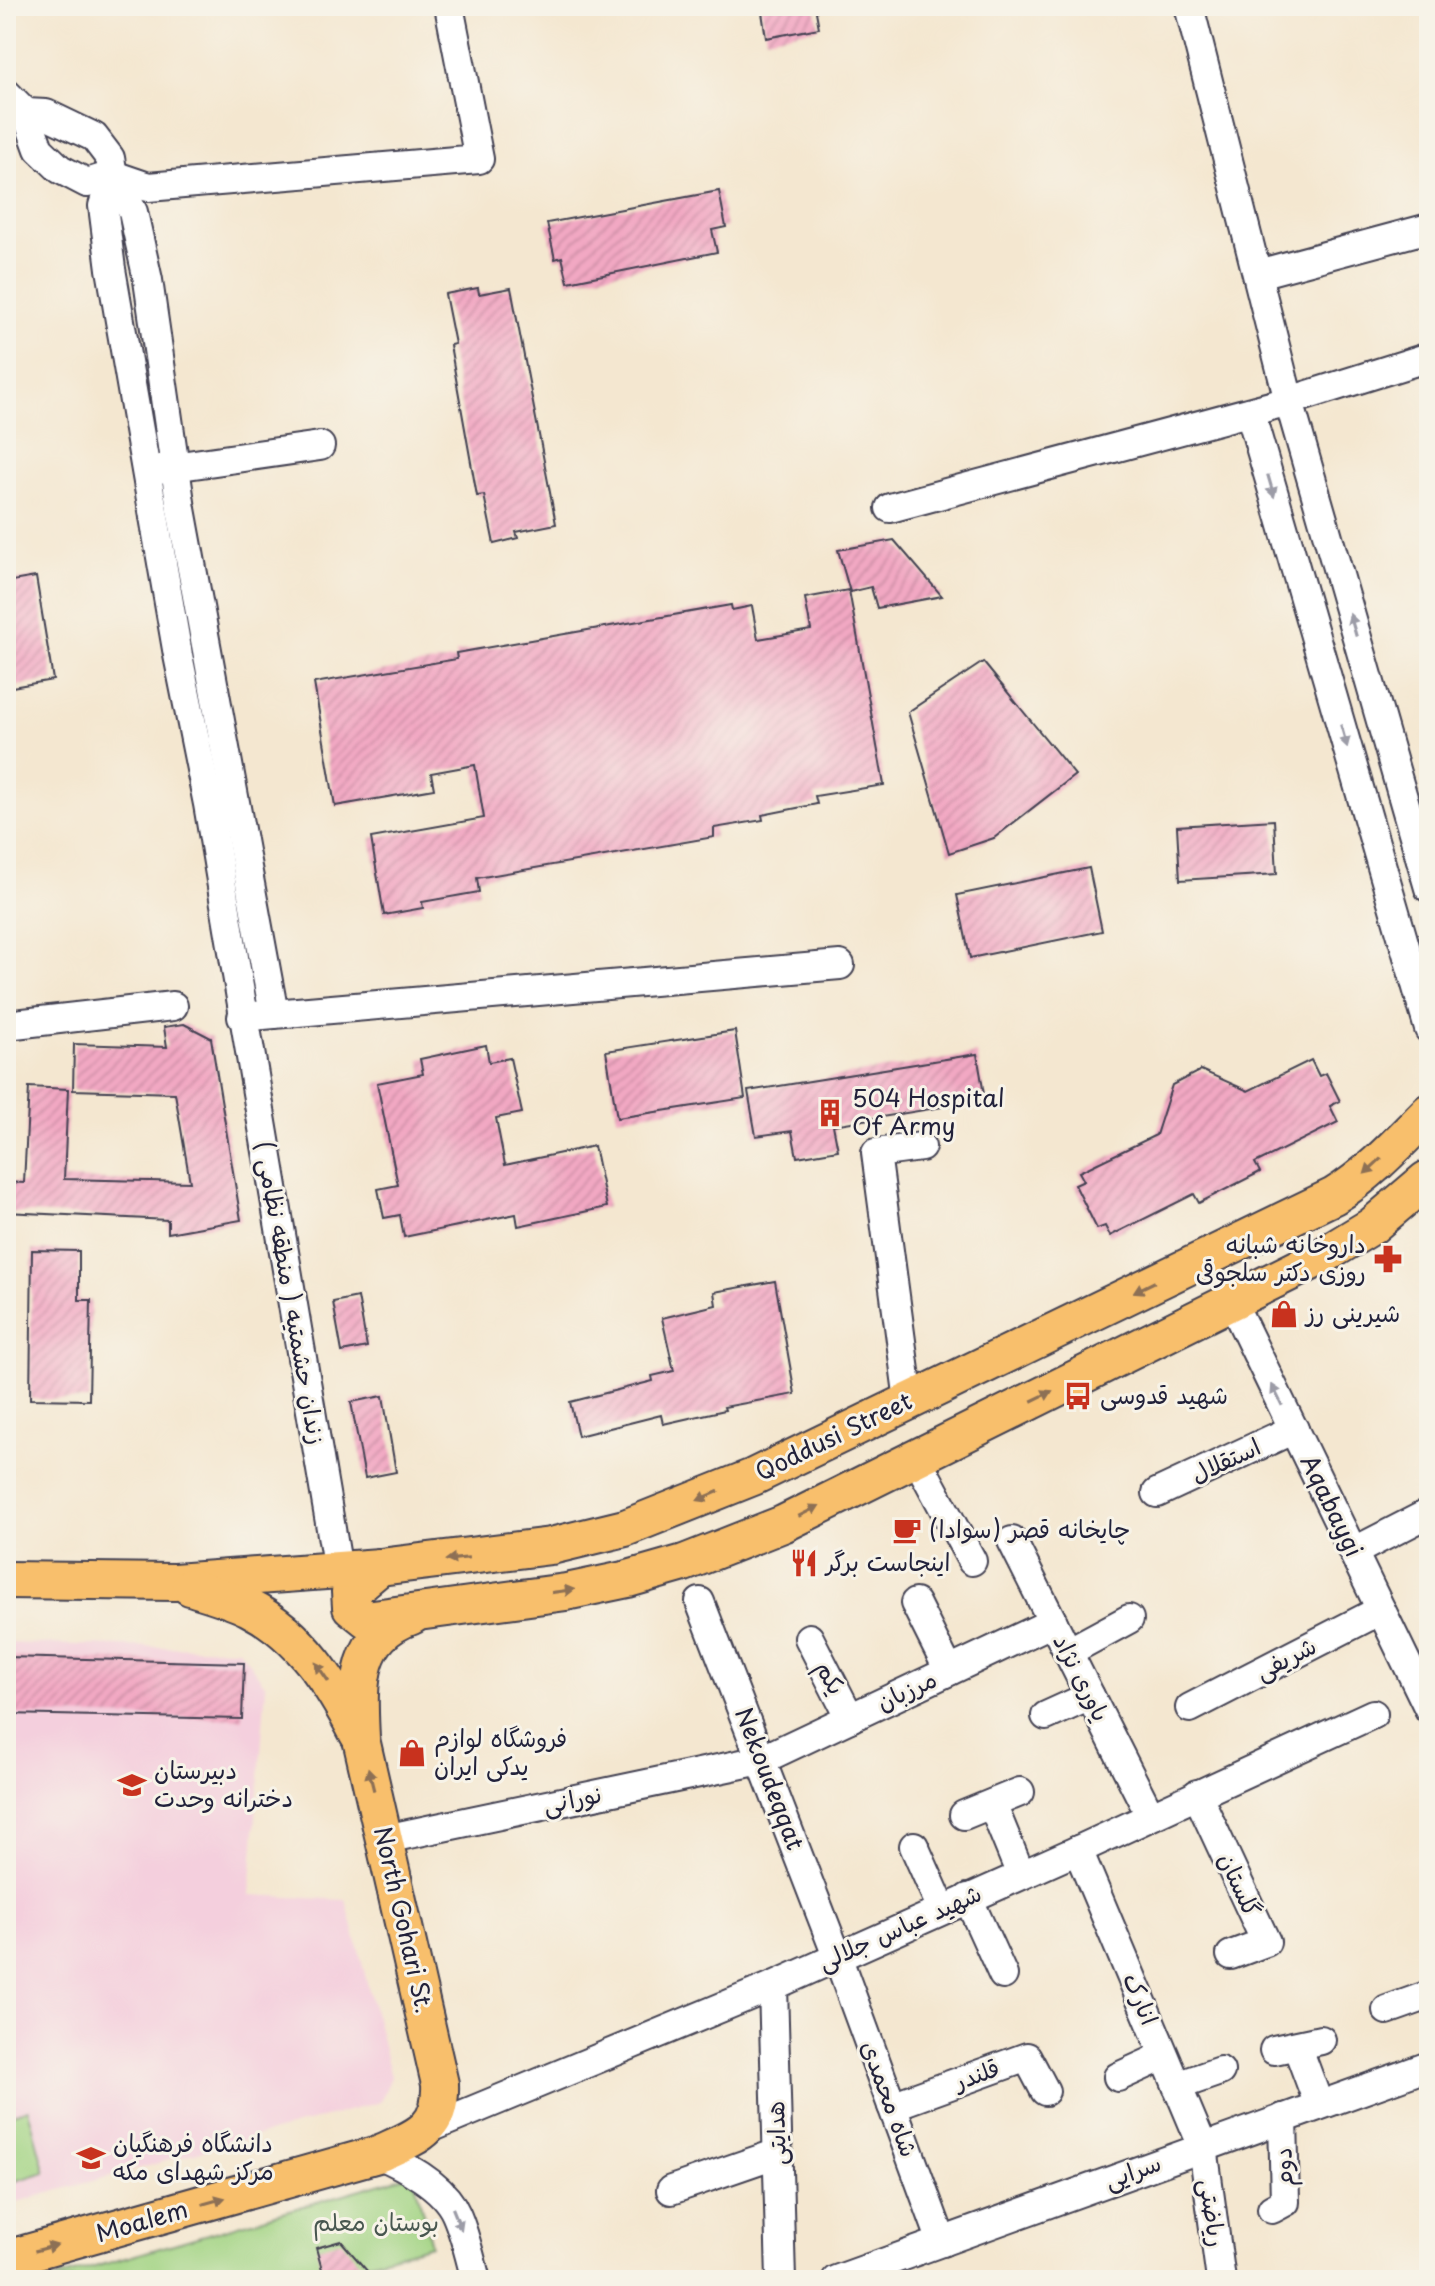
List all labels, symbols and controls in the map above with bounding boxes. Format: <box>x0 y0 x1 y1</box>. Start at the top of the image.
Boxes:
one-way arrow <box>1265 475 1278 499</box>
one-way arrow <box>1346 612 1359 636</box>
one-way arrow <box>1338 725 1351 749</box>
place label: 504 Hospital Of Army <box>852 1079 1005 1143</box>
building icon: 504 Hospital Of Army <box>815 1098 845 1128</box>
street label: زندان حشمتیه ( منطقه نظامی ) <box>248 1138 336 1447</box>
one-way arrow <box>1364 1157 1383 1175</box>
place label: داروخانه شبانه روزی دکتر سلجوقی <box>1196 1225 1366 1289</box>
pharmacy icon: داروخانه شبانه روزی دکتر سلجوقی <box>1373 1244 1403 1274</box>
one-way arrow <box>1133 1281 1156 1294</box>
place label: شیرینی رز <box>1304 1294 1400 1330</box>
shop icon: شیرینی رز <box>1269 1299 1299 1329</box>
place label: شهید قدوسی <box>1100 1376 1228 1412</box>
bus stop icon: شهید قدوسی <box>1063 1381 1093 1411</box>
street label: Qoddusi Street <box>749 1382 918 1489</box>
one-way arrow <box>1270 1383 1284 1407</box>
one-way arrow <box>1030 1389 1053 1402</box>
street label: استقلال <box>1184 1427 1266 1491</box>
street label: Aqabaygi <box>1293 1448 1373 1562</box>
one-way arrow <box>696 1489 720 1502</box>
one-way arrow <box>797 1504 820 1518</box>
place label: چایخانه قصر (سوادا) <box>929 1510 1130 1546</box>
cafe icon: چایخانه قصر (سوادا) <box>892 1515 922 1545</box>
place label: اینجاست برگر <box>824 1543 950 1579</box>
restaurant icon: اینجاست برگر <box>789 1548 819 1578</box>
one-way arrow <box>444 1552 469 1565</box>
one-way arrow <box>550 1584 575 1597</box>
street label: یاوری نژاد <box>1045 1627 1120 1727</box>
street label: شریفی <box>1248 1627 1322 1688</box>
street label: یکم <box>806 1654 856 1701</box>
street label: مرزبان <box>870 1660 942 1719</box>
one-way arrow <box>315 1661 330 1682</box>
street label: Nekoudeqqat <box>727 1702 815 1855</box>
place label: فروشگاه لوازم یدکی ایران <box>434 1719 567 1783</box>
shop icon: فروشگاه لوازم یدکی ایران <box>397 1738 427 1768</box>
place label: دبیرستان دخترانه وحدت <box>154 1751 293 1815</box>
one-way arrow <box>364 1766 376 1791</box>
school or university icon: دبیرستان دخترانه وحدت <box>117 1770 147 1800</box>
street label: نورانی <box>539 1774 606 1822</box>
street label: North Gohari St. <box>366 1823 444 2016</box>
street label: گلستان <box>1210 1846 1271 1922</box>
street label: شهید عباس جلالی <box>812 1874 987 1978</box>
street label: انارک <box>1115 1966 1169 2030</box>
street label: شاه محمدی <box>853 2035 929 2161</box>
street label: قلندر <box>947 2048 1004 2099</box>
street label: هدایتی <box>756 2100 794 2166</box>
place label: دانشگاه فرهنگیان مرکز شهدای مکه <box>113 2124 274 2188</box>
school or university icon: دانشگاه فرهنگیان مرکز شهدای مکه <box>76 2143 106 2173</box>
street label: سرایی <box>1099 2143 1166 2197</box>
street label: دوم <box>1263 2147 1304 2187</box>
street label: ریاضتی <box>1191 2176 1237 2249</box>
street label: Moalem <box>91 2190 192 2250</box>
one-way arrow <box>202 2195 227 2207</box>
park label: بوستان معلم <box>313 2203 439 2241</box>
one-way arrow <box>451 2208 464 2232</box>
one-way arrow <box>34 2241 58 2254</box>

